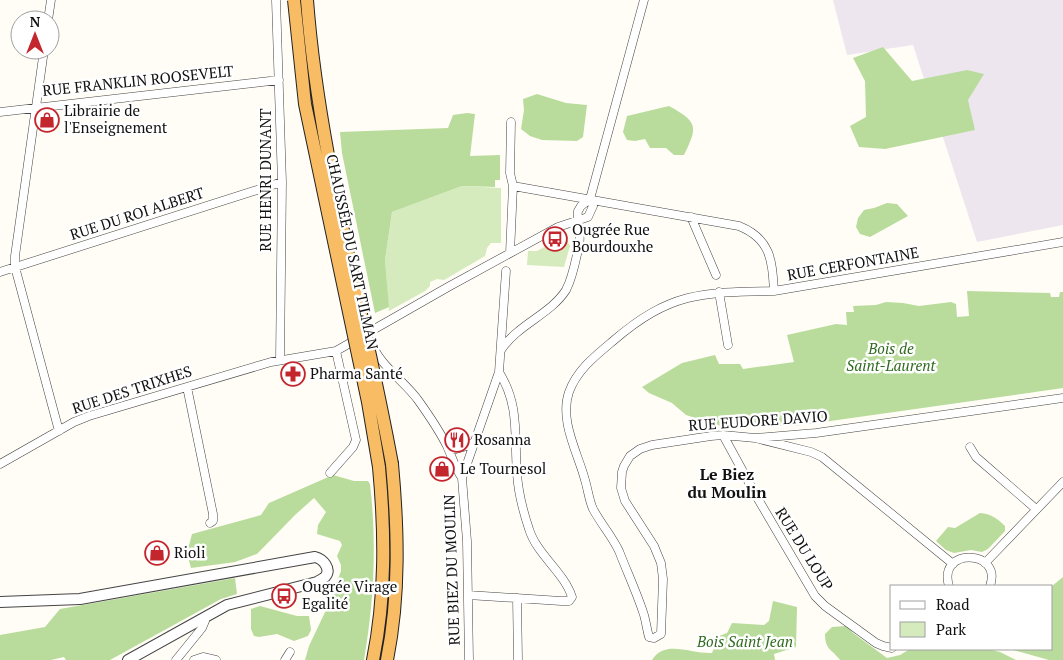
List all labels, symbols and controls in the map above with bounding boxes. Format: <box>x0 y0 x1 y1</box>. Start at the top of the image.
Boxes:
north arrow <box>10 10 60 60</box>
text: N <box>30 12 41 31</box>
street label: RUE FRANKLIN ROOSEVELT <box>41 60 234 100</box>
place label: Librairie de l'Enseignement <box>64 100 168 137</box>
shop icon: Librairie de l'Enseignement <box>34 107 60 133</box>
street label: RUE HENRI DUNANT <box>255 108 275 252</box>
street label: CHAUSSÉE DU SART TILMAN <box>322 152 384 351</box>
street label: RUE DU ROI ALBERT <box>67 182 206 244</box>
place label: Ougrée Rue Bourdouxhe <box>572 219 653 256</box>
bus stop icon: Ougrée Rue Bourdouxhe <box>542 226 568 252</box>
street label: RUE CERFONTAINE <box>785 242 920 284</box>
park label: Bois de Saint-Laurent <box>846 338 937 375</box>
street label: RUE DES TRIXHES <box>69 360 194 418</box>
pharmacy icon: Pharma Santé <box>280 361 306 387</box>
place label: Pharma Santé <box>310 363 403 383</box>
street label: RUE EUDORE DAVIO <box>688 405 828 435</box>
restaurant icon: Rosanna <box>444 427 470 453</box>
place label: Rosanna <box>474 429 531 449</box>
shop icon: Le Tournesol <box>429 456 455 482</box>
place label: Le Tournesol <box>460 458 546 478</box>
district label: Le Biez du Moulin <box>687 463 767 503</box>
street label: RUE BIEZ DU MOULIN <box>438 494 464 646</box>
street label: RUE DU LOUP <box>771 503 838 594</box>
shop icon: Rioli <box>144 540 170 566</box>
place label: Rioli <box>174 542 205 562</box>
place label: Ougrée Virage Egalité <box>302 576 397 613</box>
bus stop icon: Ougrée Virage Egalité <box>271 583 297 609</box>
legend <box>890 585 1053 650</box>
text: Road <box>936 594 969 614</box>
text: Park <box>936 619 966 639</box>
park label: Bois Saint Jean <box>696 631 793 651</box>

